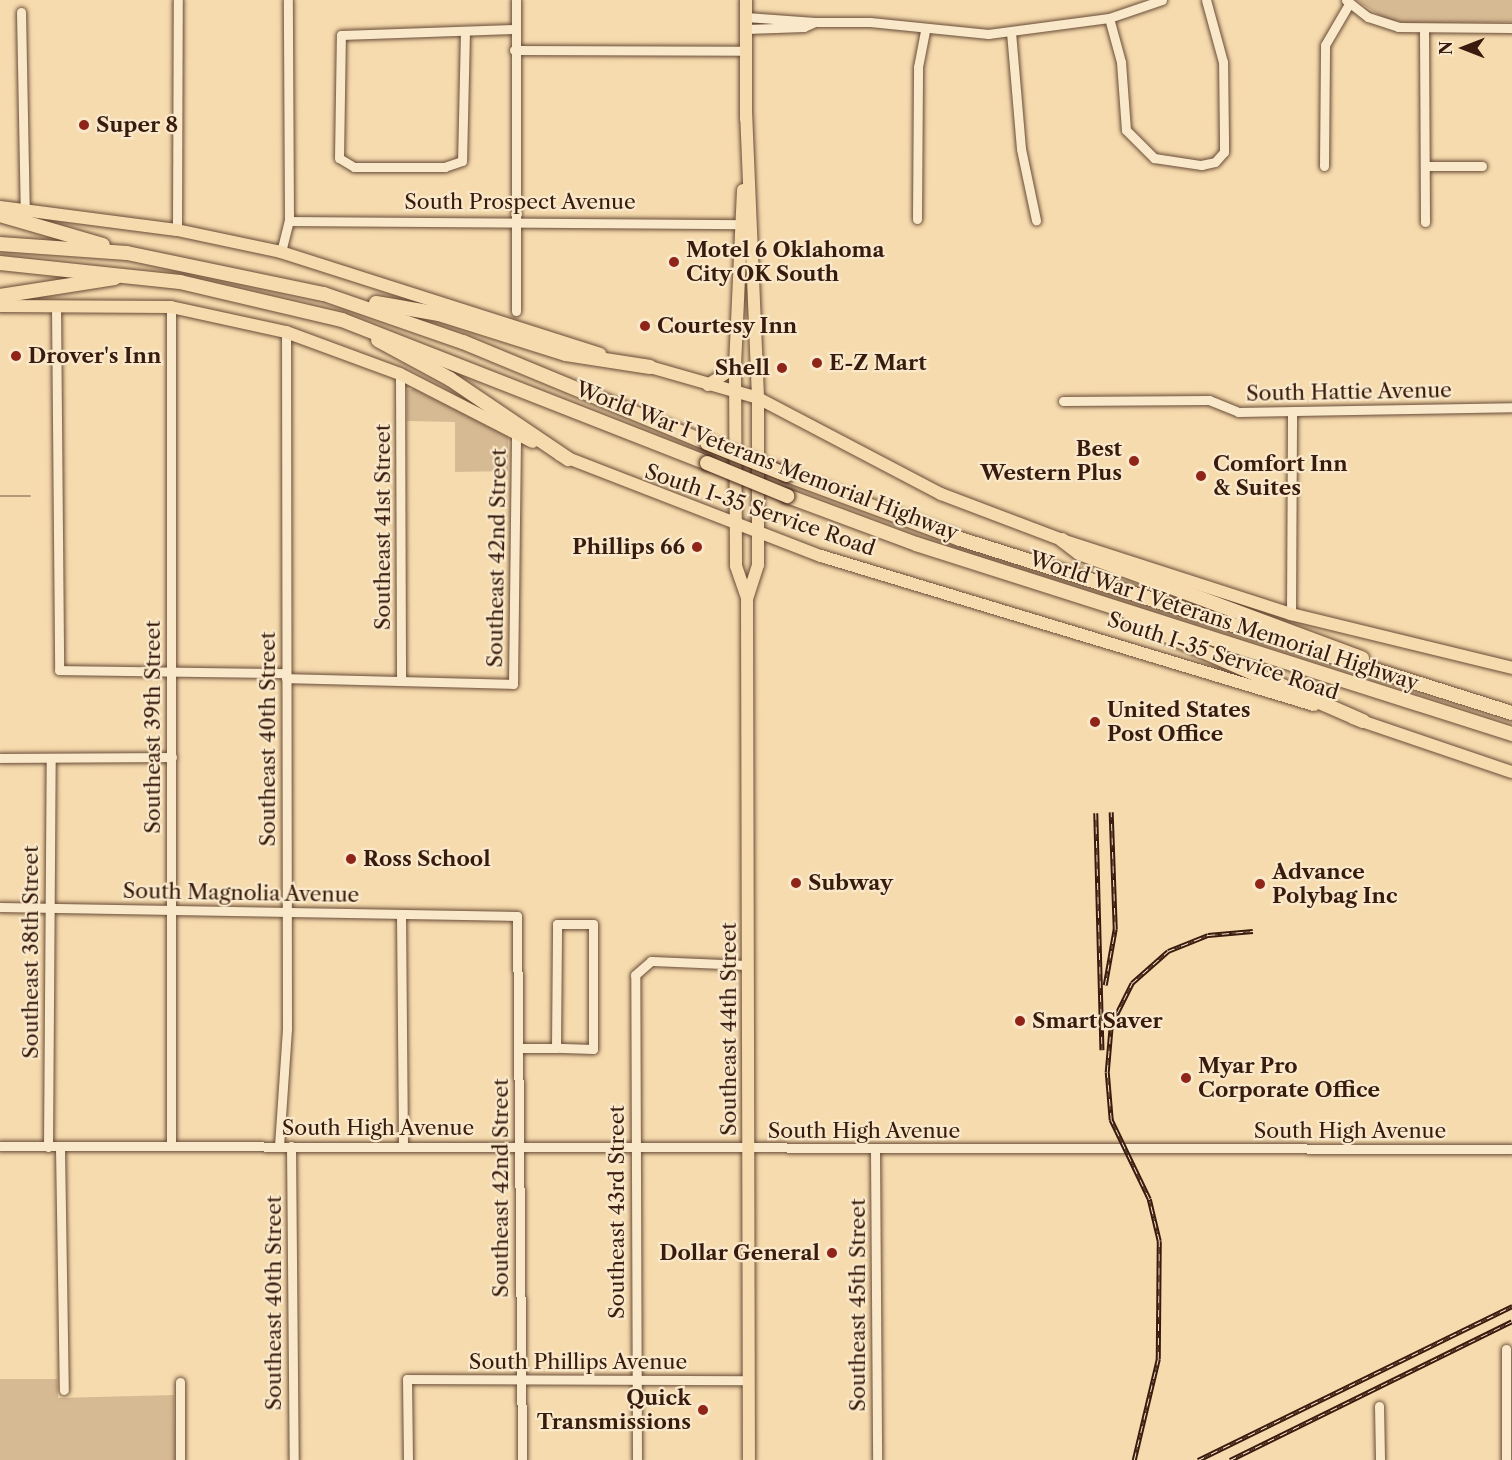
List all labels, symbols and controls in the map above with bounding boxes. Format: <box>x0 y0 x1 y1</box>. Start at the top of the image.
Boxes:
north arrow <box>1434 18 1494 78</box>
text: N <box>1436 41 1456 55</box>
place label: Super 8 <box>96 112 178 138</box>
marker: Super 8 <box>77 118 91 132</box>
street label: South Prospect Avenue <box>404 189 636 215</box>
place label: Motel 6 Oklahoma City OK South <box>686 237 885 287</box>
marker: Motel 6 Oklahoma City OK South <box>667 255 681 269</box>
place label: Courtesy Inn <box>657 313 798 339</box>
marker: Courtesy Inn <box>638 319 652 333</box>
place label: Drover's Inn <box>28 343 161 369</box>
marker: Drover's Inn <box>9 349 23 363</box>
place label: E-Z Mart <box>829 350 927 376</box>
place label: Shell <box>715 355 770 381</box>
marker: E-Z Mart <box>810 356 824 370</box>
marker: Shell <box>775 361 789 375</box>
street label: World War I Veterans Memorial Highway <box>571 376 963 546</box>
street label: South Hattie Avenue <box>1245 378 1453 406</box>
street label: Southeast 41st Street <box>370 424 396 630</box>
place label: Best Western Plus <box>980 436 1122 486</box>
street label: Southeast 42nd Street <box>482 448 512 668</box>
place label: Comfort Inn & Suites <box>1213 451 1348 501</box>
marker: Best Western Plus <box>1127 454 1141 468</box>
street label: South I-35 Service Road <box>642 459 878 561</box>
marker: Comfort Inn & Suites <box>1194 469 1208 483</box>
place label: Phillips 66 <box>572 534 685 560</box>
marker: Phillips 66 <box>690 540 704 554</box>
street label: World War I Veterans Memorial Highway <box>1025 546 1423 696</box>
street label: South I-35 Service Road <box>1104 607 1342 705</box>
street label: Southeast 39th Street <box>140 620 166 834</box>
street label: Southeast 40th Street <box>255 632 281 846</box>
place label: United States Post Office <box>1107 697 1250 747</box>
marker: United States Post Office <box>1088 715 1102 729</box>
street label: Southeast 38th Street <box>18 845 44 1059</box>
place label: Ross School <box>363 846 491 872</box>
marker: Ross School <box>344 852 358 866</box>
place label: Advance Polybag Inc <box>1272 859 1397 909</box>
place label: Subway <box>808 870 893 896</box>
marker: Subway <box>789 876 803 890</box>
marker: Advance Polybag Inc <box>1253 877 1267 891</box>
street label: South Magnolia Avenue <box>122 878 360 908</box>
street label: Southeast 44th Street <box>716 922 742 1136</box>
place label: Smart Saver <box>1032 1008 1163 1034</box>
marker: Smart Saver <box>1013 1014 1027 1028</box>
place label: Myar Pro Corporate Office <box>1198 1053 1380 1103</box>
marker: Myar Pro Corporate Office <box>1179 1071 1193 1085</box>
street label: Southeast 42nd Street <box>488 1078 514 1298</box>
street label: Southeast 43rd Street <box>604 1105 630 1319</box>
street label: South High Avenue <box>281 1115 475 1141</box>
street label: South High Avenue <box>767 1118 961 1144</box>
street label: South High Avenue <box>1253 1118 1447 1144</box>
street label: Southeast 40th Street <box>261 1196 287 1410</box>
street label: Southeast 45th Street <box>845 1198 871 1412</box>
place label: Dollar General <box>659 1240 820 1266</box>
marker: Dollar General <box>825 1246 839 1260</box>
street label: South Phillips Avenue <box>468 1349 688 1375</box>
place label: Quick Transmissions <box>537 1385 691 1435</box>
marker: Quick Transmissions <box>696 1403 710 1417</box>

